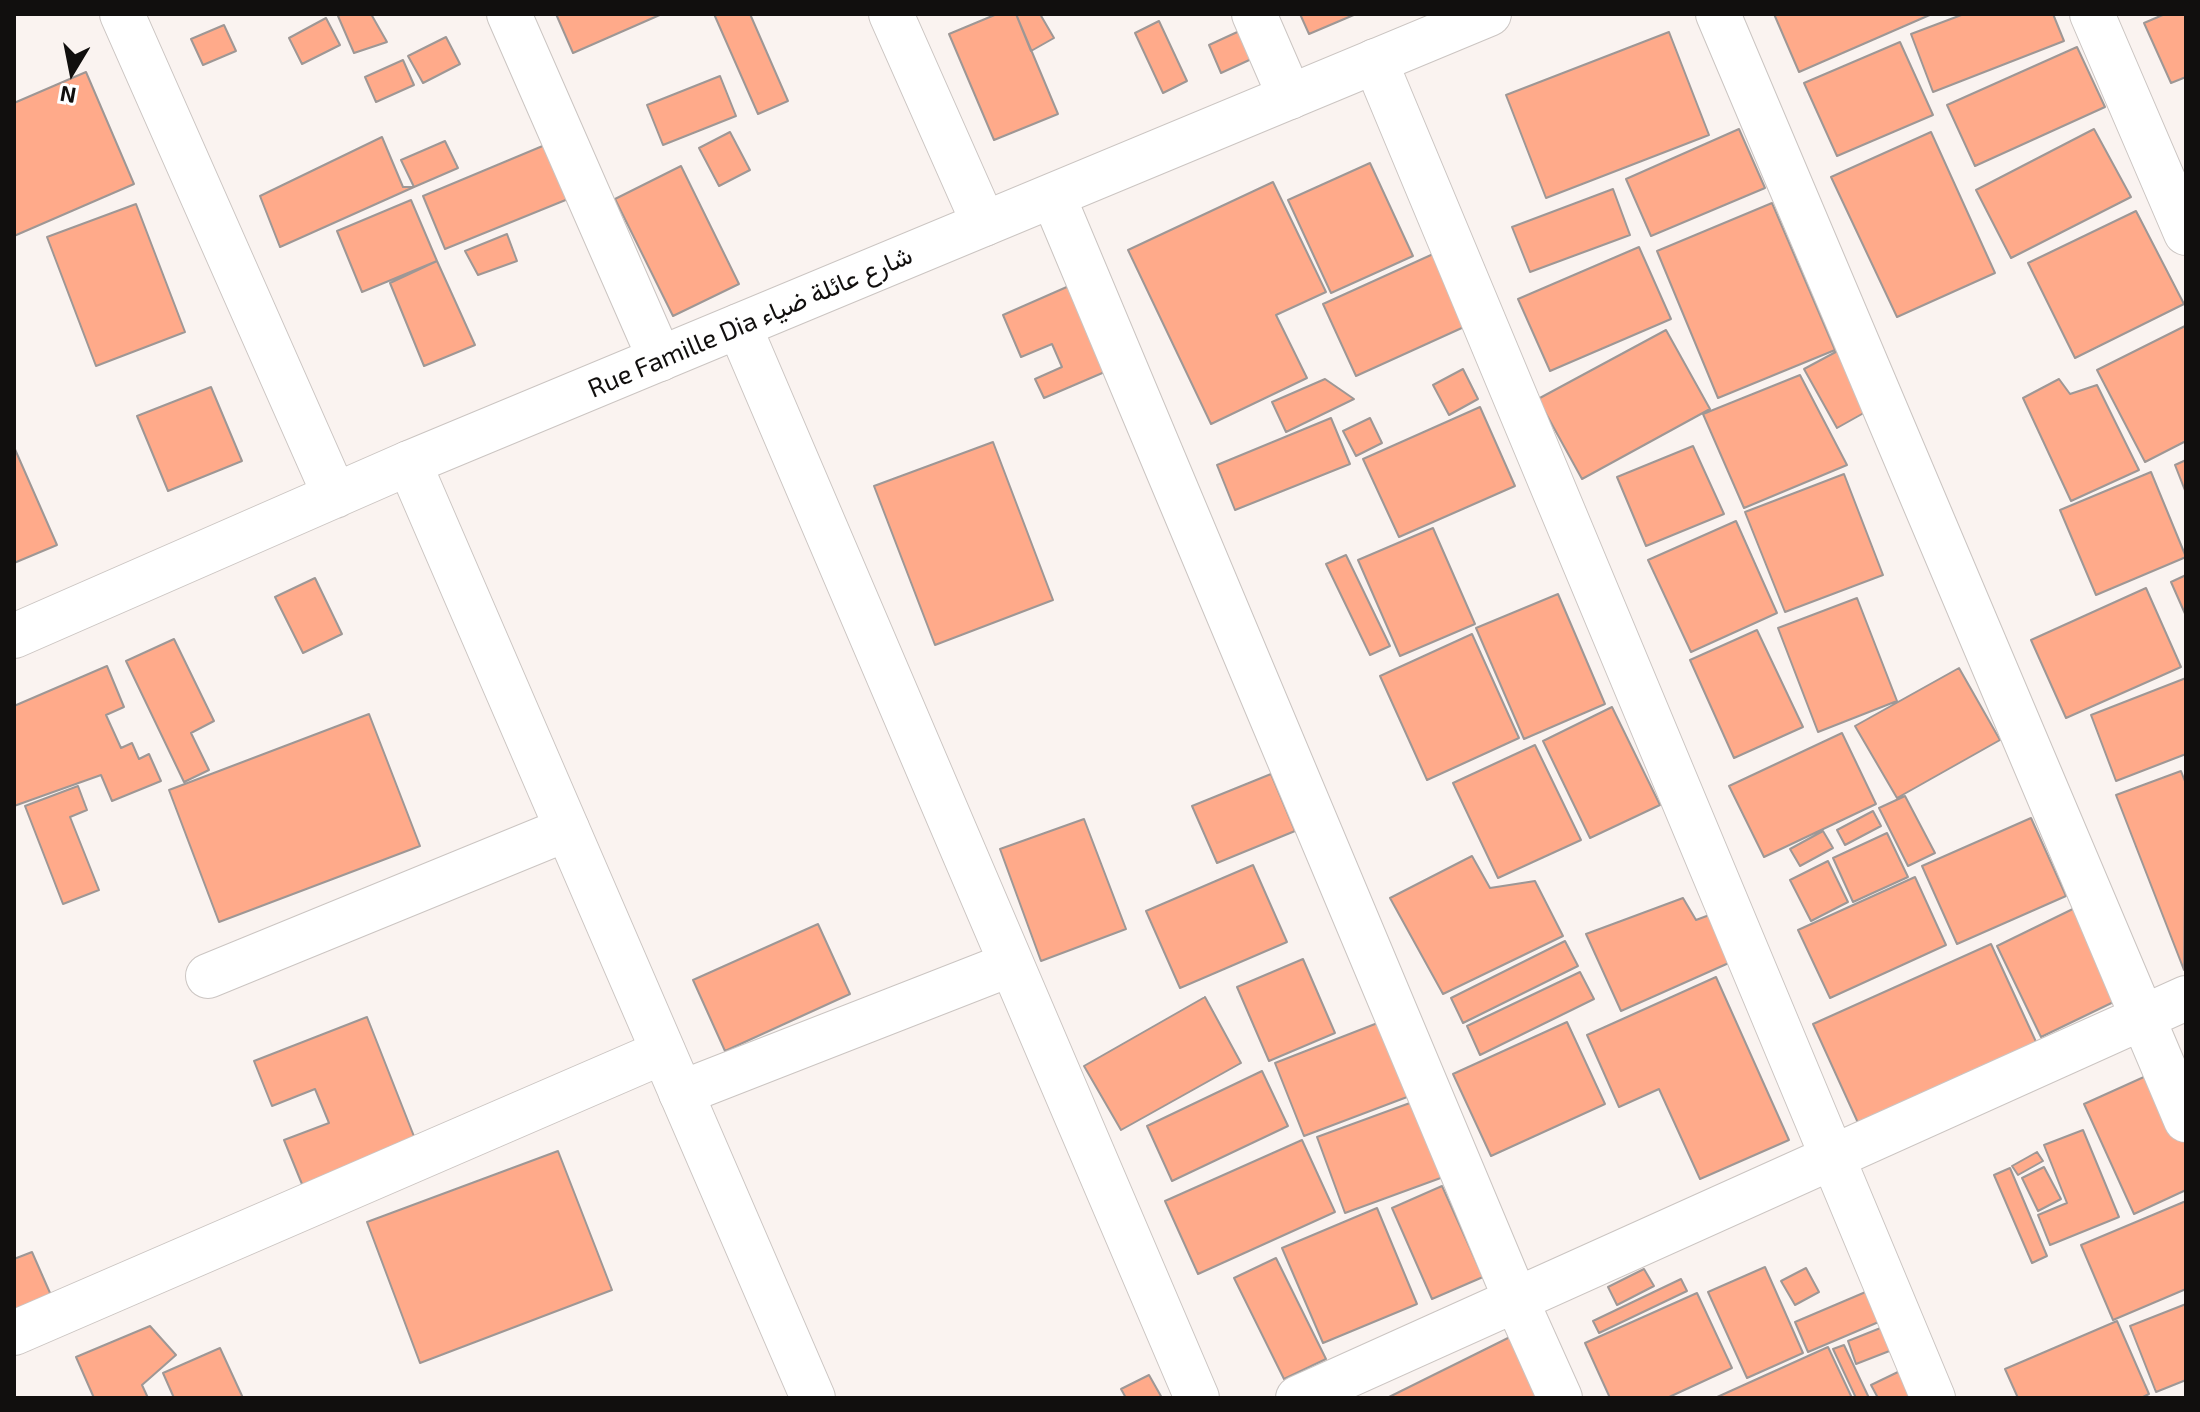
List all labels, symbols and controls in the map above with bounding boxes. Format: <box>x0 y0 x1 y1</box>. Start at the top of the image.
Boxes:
north arrow <box>32 32 112 112</box>
text: N <box>58 81 78 110</box>
street label: Rue Famille Dia شارع عائلة ضياء <box>583 239 917 405</box>

